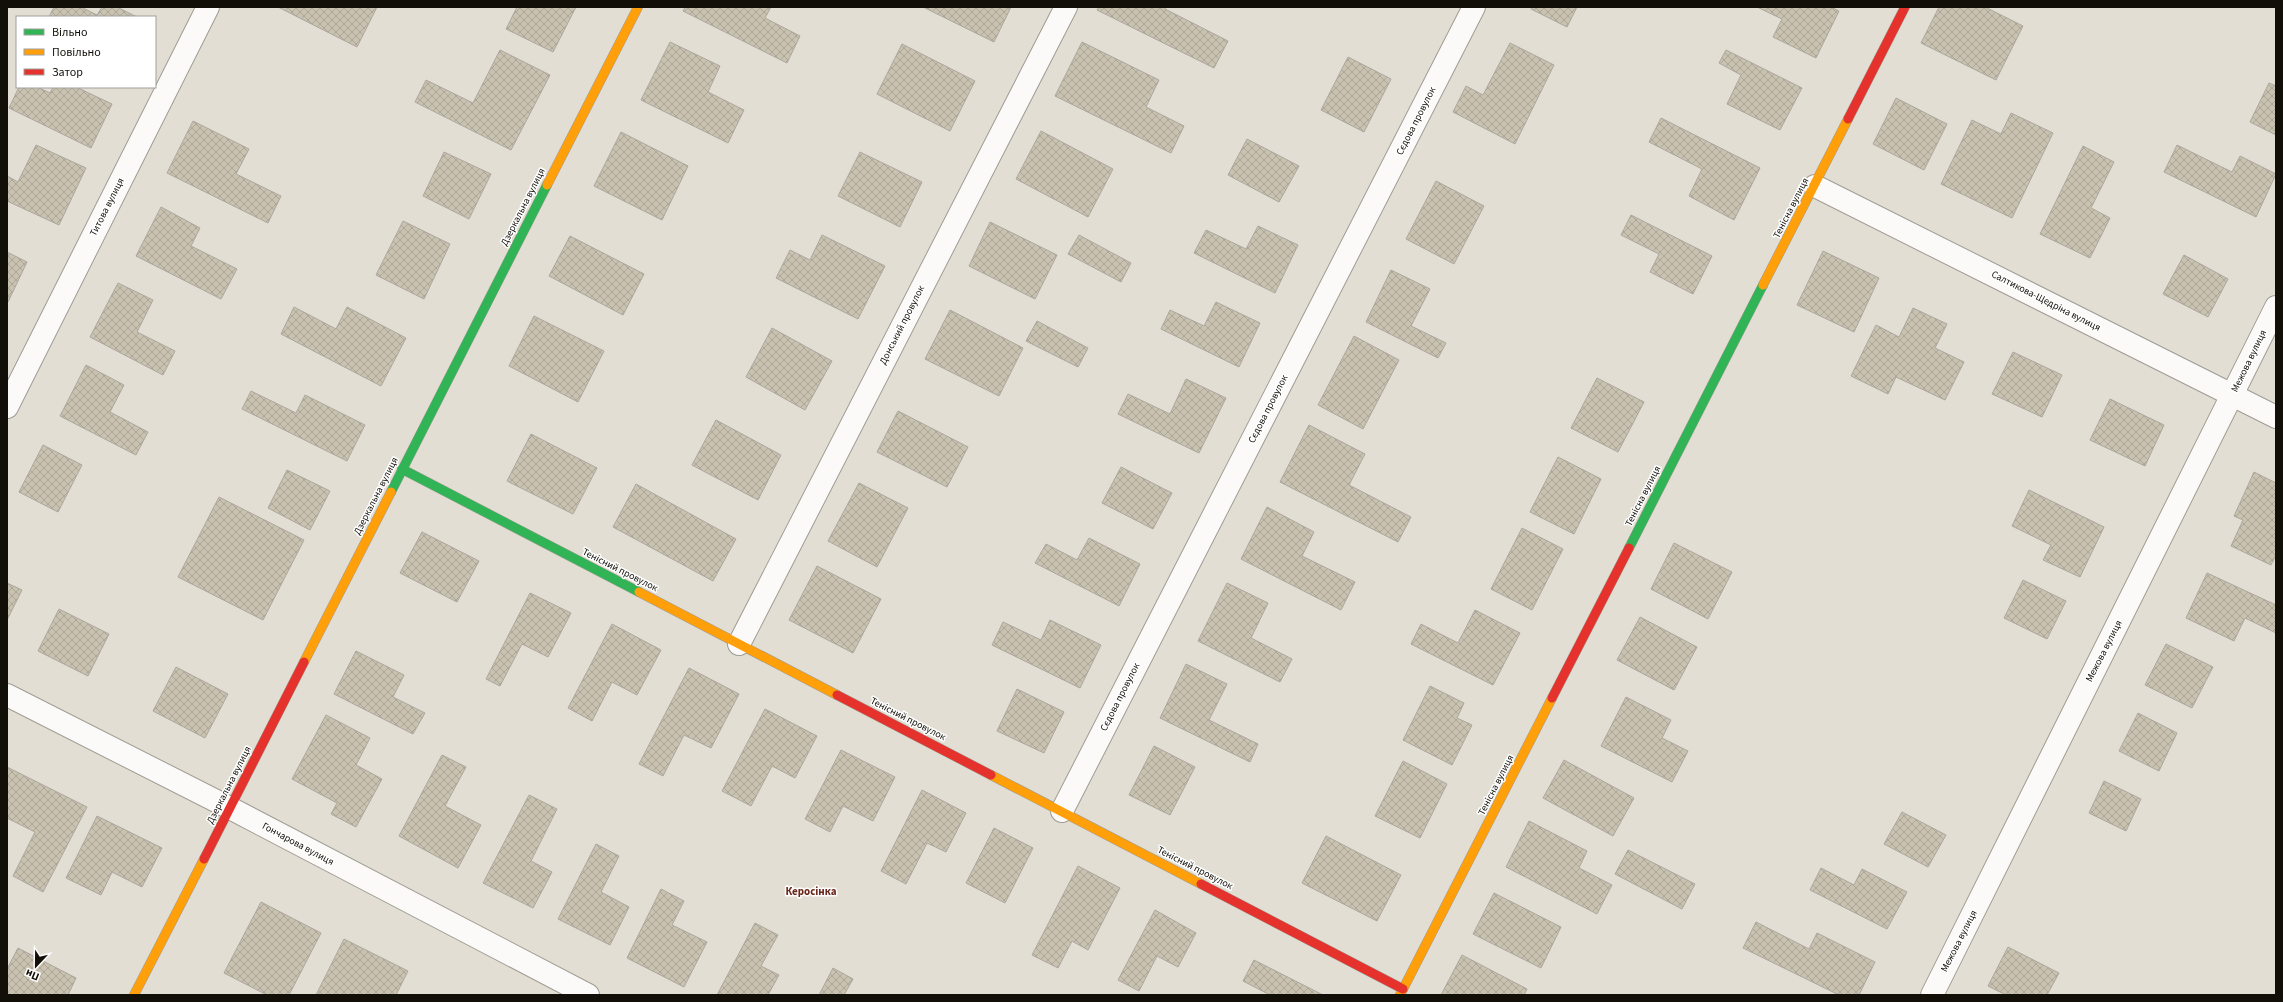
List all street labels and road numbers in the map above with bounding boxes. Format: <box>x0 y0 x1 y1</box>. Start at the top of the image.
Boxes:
street label: Сєдова провулок <box>1393 84 1439 158</box>
street label: Дзеркальна вулиця <box>497 166 549 248</box>
street label: Титова вулиця <box>86 175 128 239</box>
street label: Тенісна вулиця <box>1770 175 1812 241</box>
street label: Салтикова-Щедріна вулиця <box>1989 267 2103 335</box>
street label: Донський провулок <box>876 283 928 367</box>
street label: Межова вулиця <box>2228 327 2270 395</box>
street label: Сєдова провулок <box>1245 372 1291 446</box>
street label: Дзеркальна вулиця <box>350 455 402 537</box>
street label: Тенісна вулиця <box>1622 463 1664 529</box>
street label: Тенісний провулок <box>580 545 660 595</box>
street label: Межова вулиця <box>2082 618 2126 684</box>
street label: Сєдова провулок <box>1097 660 1143 734</box>
street label: Тенісний провулок <box>868 694 948 744</box>
street label: Дзеркальна вулиця <box>203 744 255 826</box>
street label: Тенісна вулиця <box>1475 752 1517 818</box>
street label: Гончарова вулиця <box>260 819 336 869</box>
street label: Тенісний провулок <box>1155 843 1235 893</box>
street label: Межова вулиця <box>1937 908 1981 974</box>

